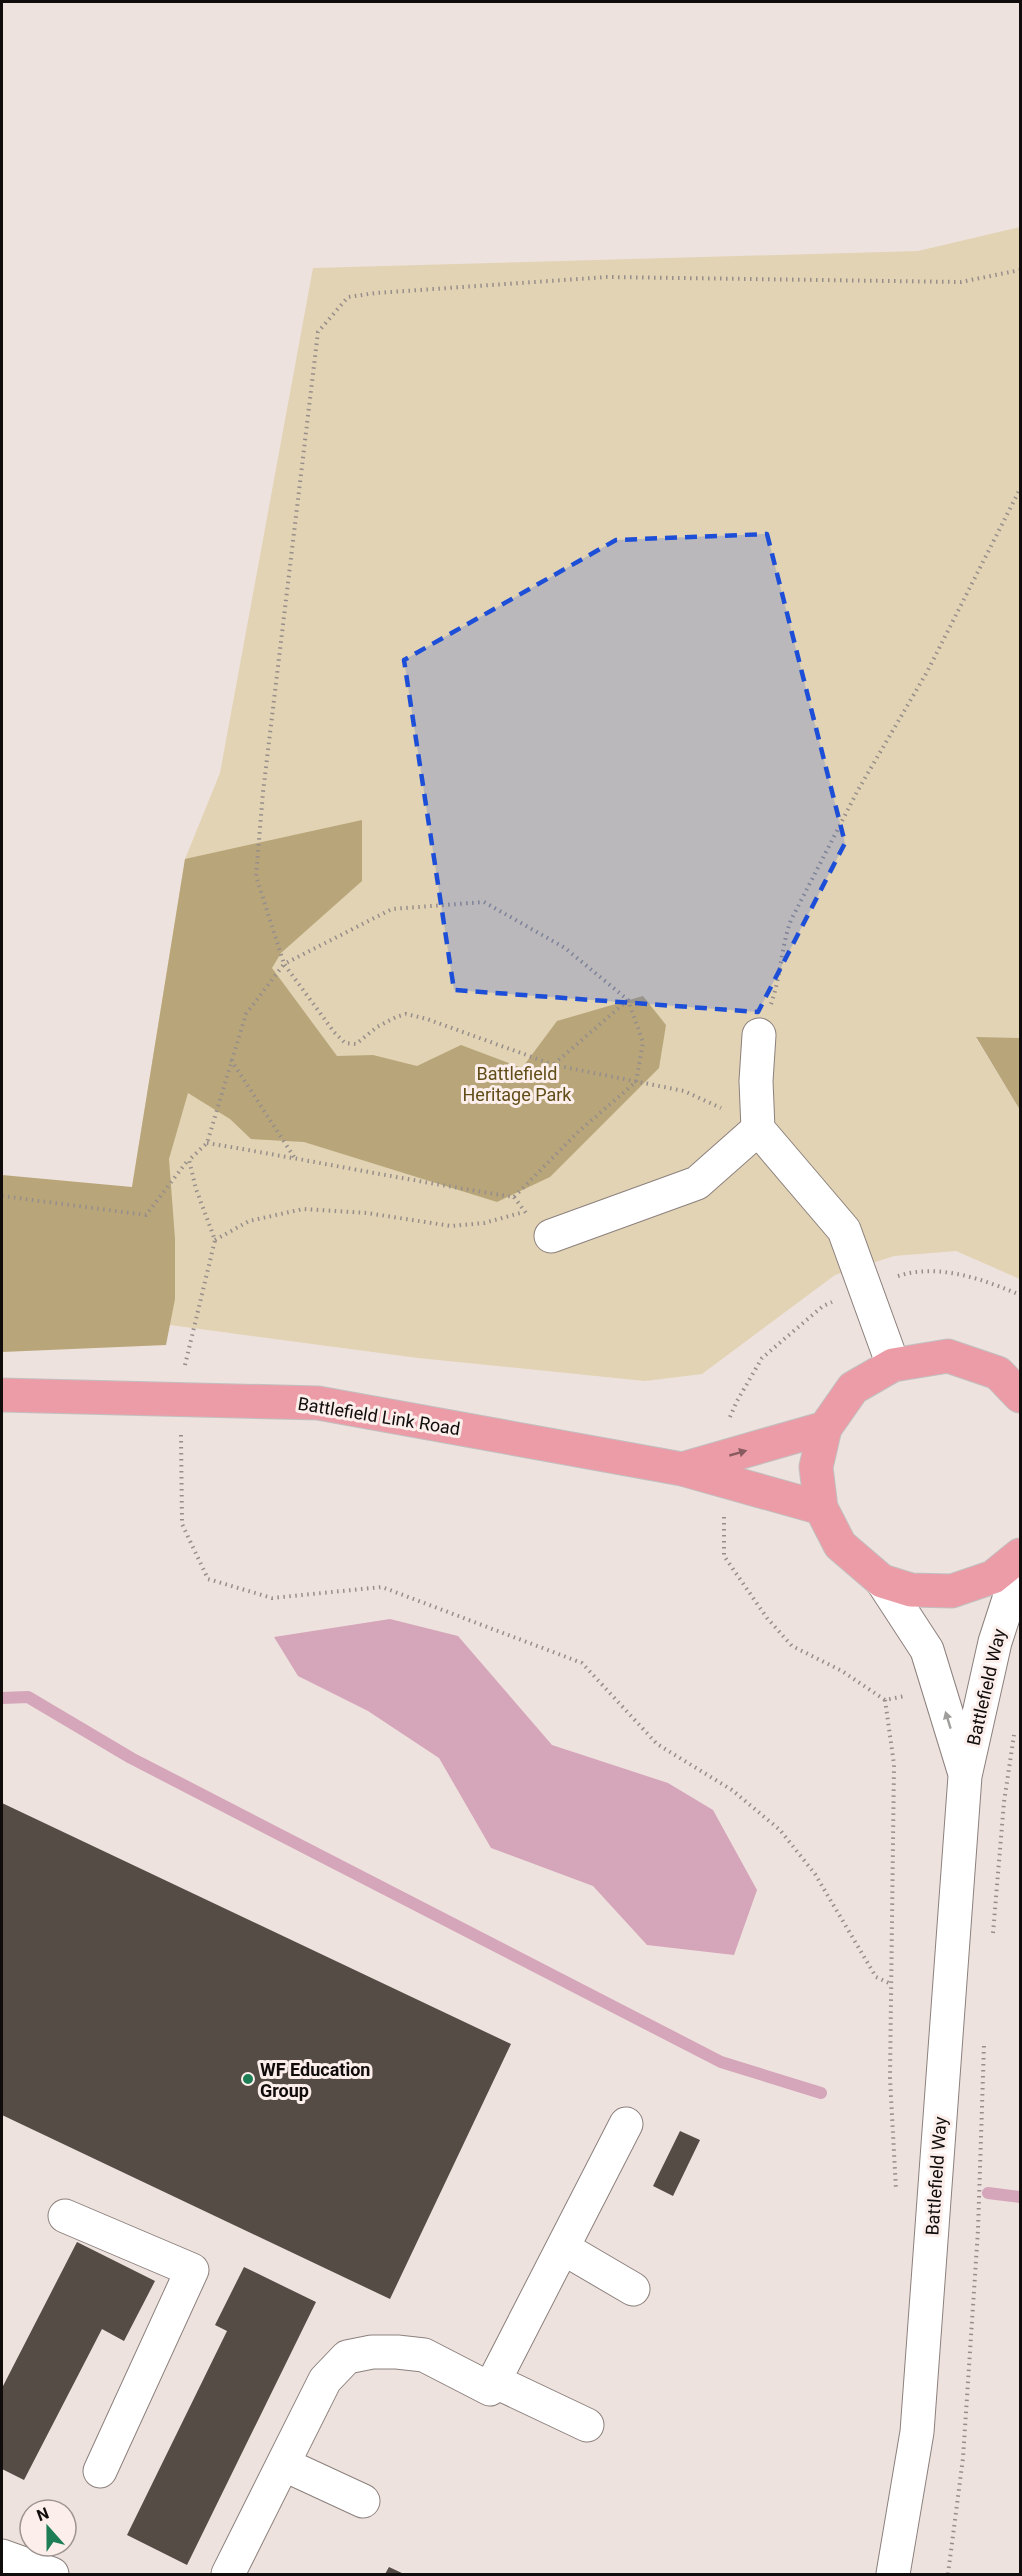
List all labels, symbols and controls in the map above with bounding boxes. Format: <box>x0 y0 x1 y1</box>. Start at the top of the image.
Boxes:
park label: Battlefield Heritage Park <box>463 1063 572 1105</box>
street label: Battlefield Link Road <box>296 1393 462 1439</box>
one-way arrow <box>729 1448 747 1457</box>
street label: Battlefield Way <box>962 1626 1010 1747</box>
one-way arrow <box>943 1711 952 1729</box>
place label: WF Education Group <box>260 2059 370 2101</box>
marker: WF Education Group <box>241 2072 255 2086</box>
street label: Battlefield Way <box>921 2115 951 2236</box>
north arrow <box>18 2498 78 2558</box>
text: N <box>34 2504 51 2525</box>

